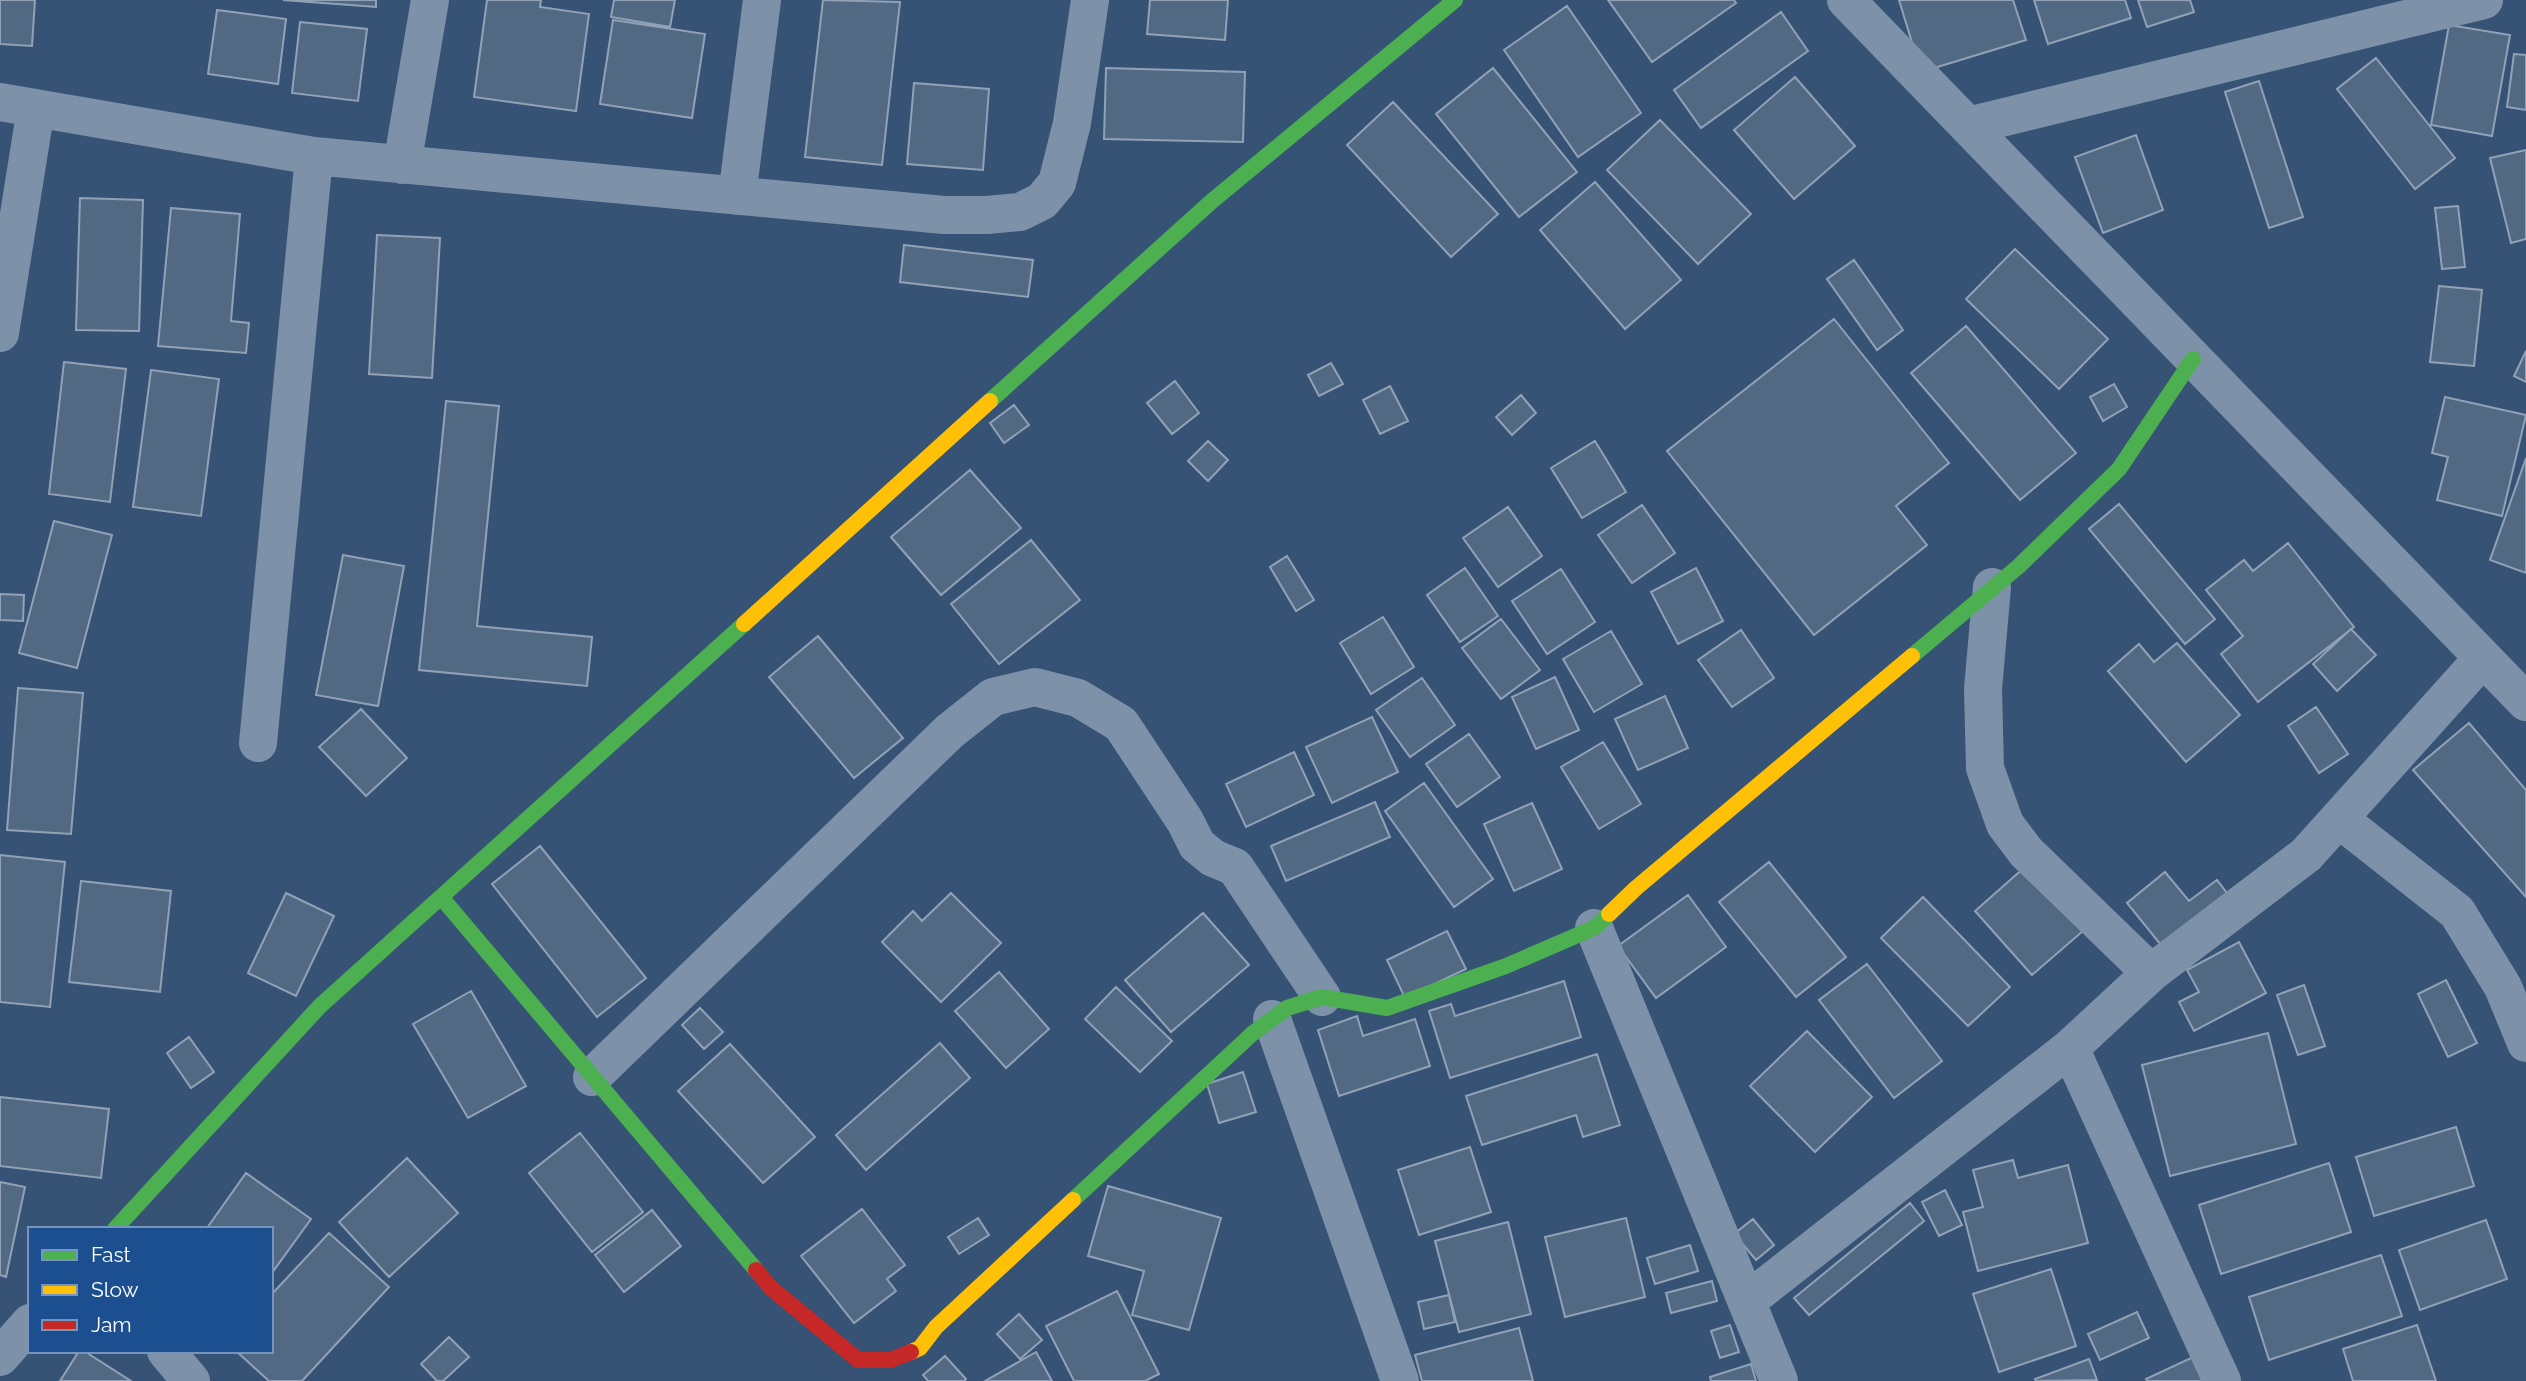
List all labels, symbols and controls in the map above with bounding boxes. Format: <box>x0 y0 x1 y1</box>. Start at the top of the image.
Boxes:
legend <box>28 1227 273 1353</box>
text: Fast <box>91 1242 131 1267</box>
text: Slow <box>91 1277 139 1302</box>
text: Jam <box>91 1312 132 1337</box>

